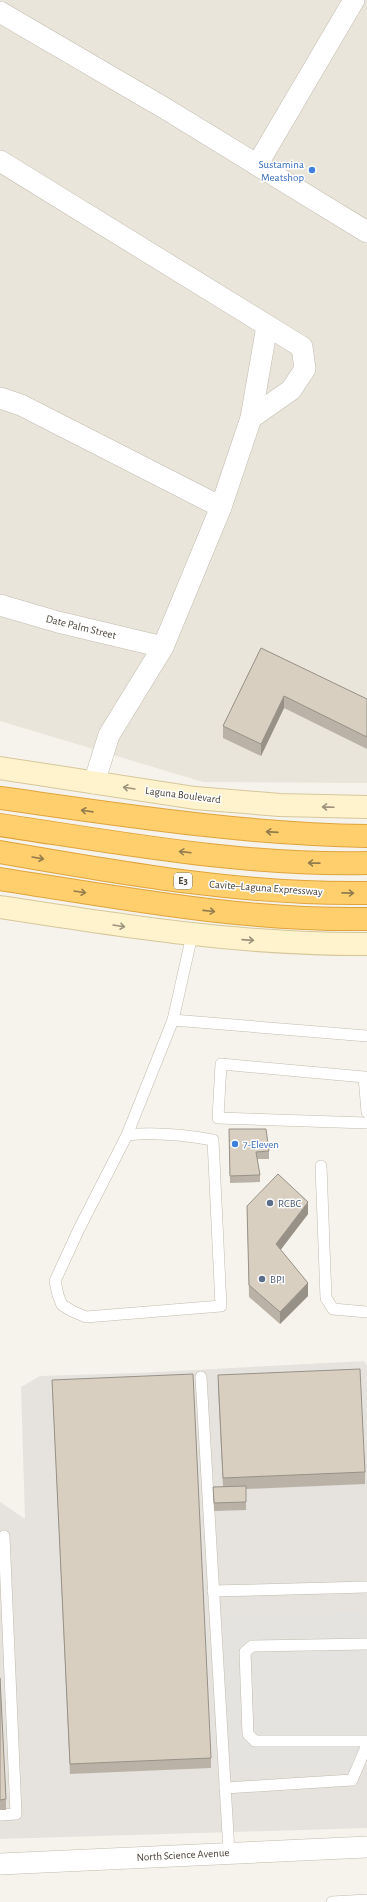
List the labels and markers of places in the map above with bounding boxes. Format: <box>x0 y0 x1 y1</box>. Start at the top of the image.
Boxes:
place label: Sustamina Meatshop <box>258 159 304 183</box>
marker: Sustamina Meatshop <box>307 165 317 175</box>
marker: 7-Eleven <box>230 1139 240 1149</box>
place label: 7-Eleven <box>243 1139 279 1150</box>
marker: RCBC <box>265 1198 275 1208</box>
place label: RCBC <box>278 1198 302 1209</box>
marker: BPI <box>257 1274 267 1284</box>
place label: BPI <box>270 1274 285 1285</box>

